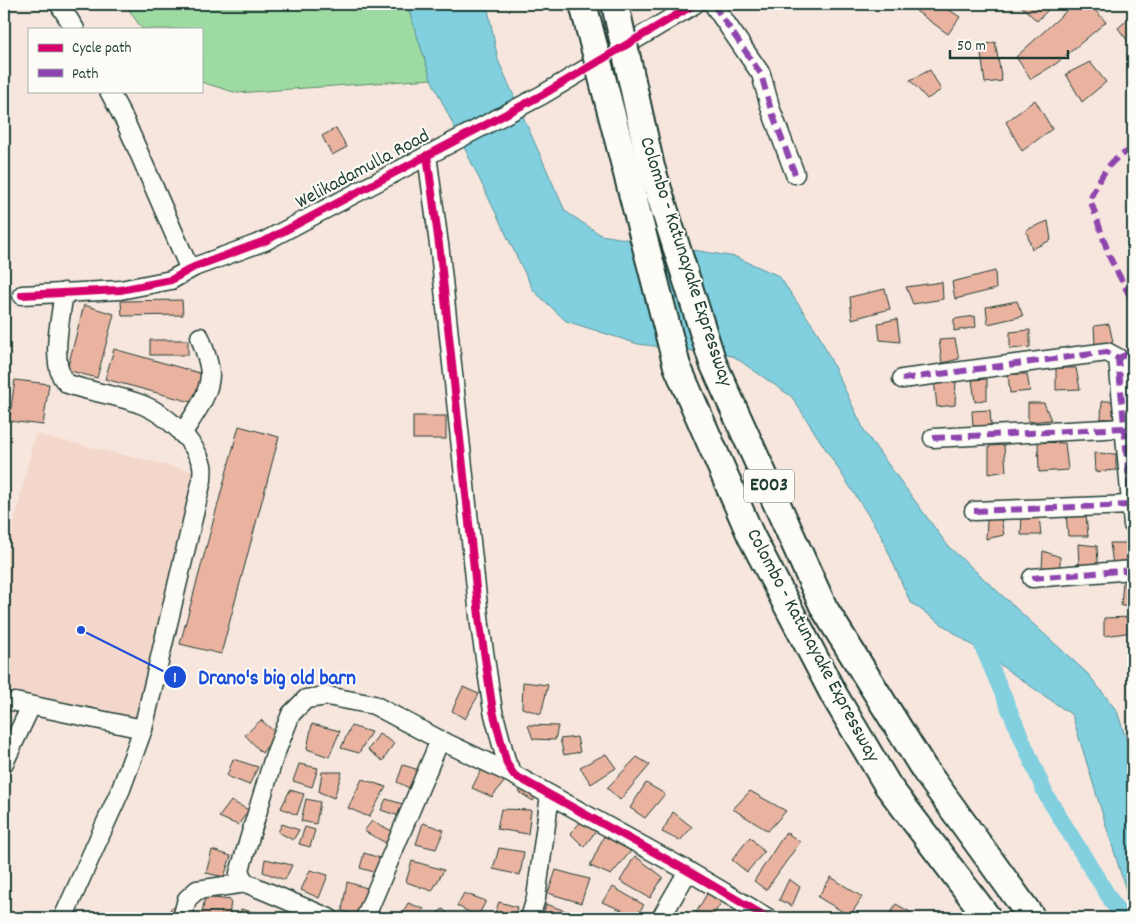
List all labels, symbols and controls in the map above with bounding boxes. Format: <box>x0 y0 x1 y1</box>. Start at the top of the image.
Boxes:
legend <box>28 28 202 92</box>
scale bar <box>950 28 1067 60</box>
text: 50 m <box>957 36 986 58</box>
text: Cycle path <box>72 38 132 60</box>
text: Path <box>72 64 98 86</box>
street label: Welikadamulla Road <box>291 123 435 217</box>
street label: Colombo - Katunayake Expressway <box>631 133 739 391</box>
road number: E003 <box>744 470 794 502</box>
street label: Colombo - Katunayake Expressway <box>738 524 886 769</box>
callout: Drano's big old barn <box>163 659 366 695</box>
text: Drano's big old barn <box>198 665 356 695</box>
text: 1 <box>173 668 177 690</box>

